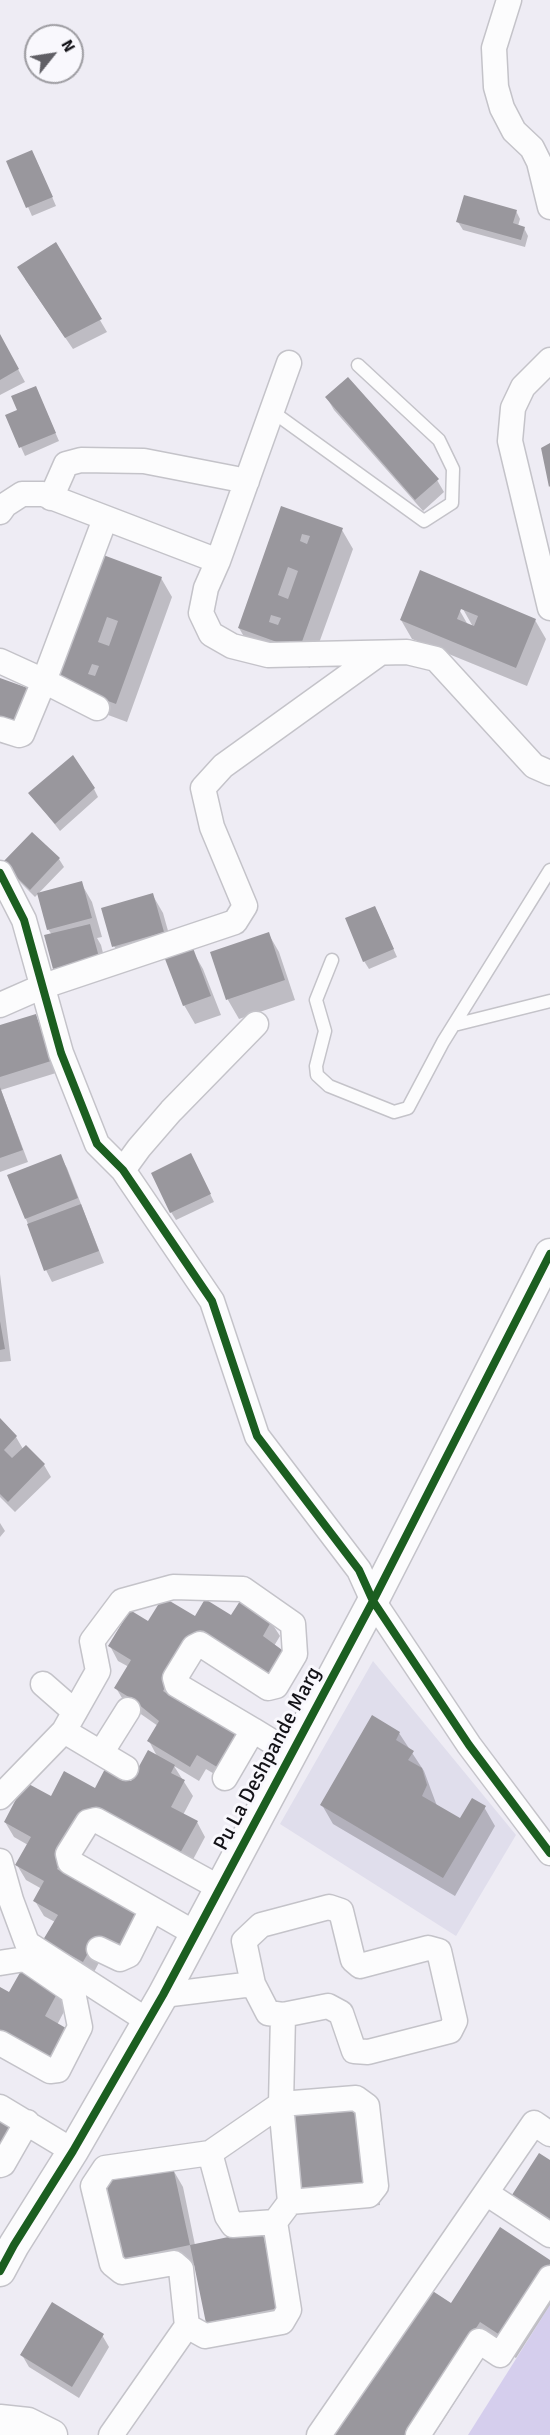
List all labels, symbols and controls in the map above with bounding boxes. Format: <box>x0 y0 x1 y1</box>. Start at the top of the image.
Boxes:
north arrow <box>24 24 84 84</box>
text: N <box>56 36 79 56</box>
street label: Pu La Deshpande Marg <box>209 1663 327 1855</box>

